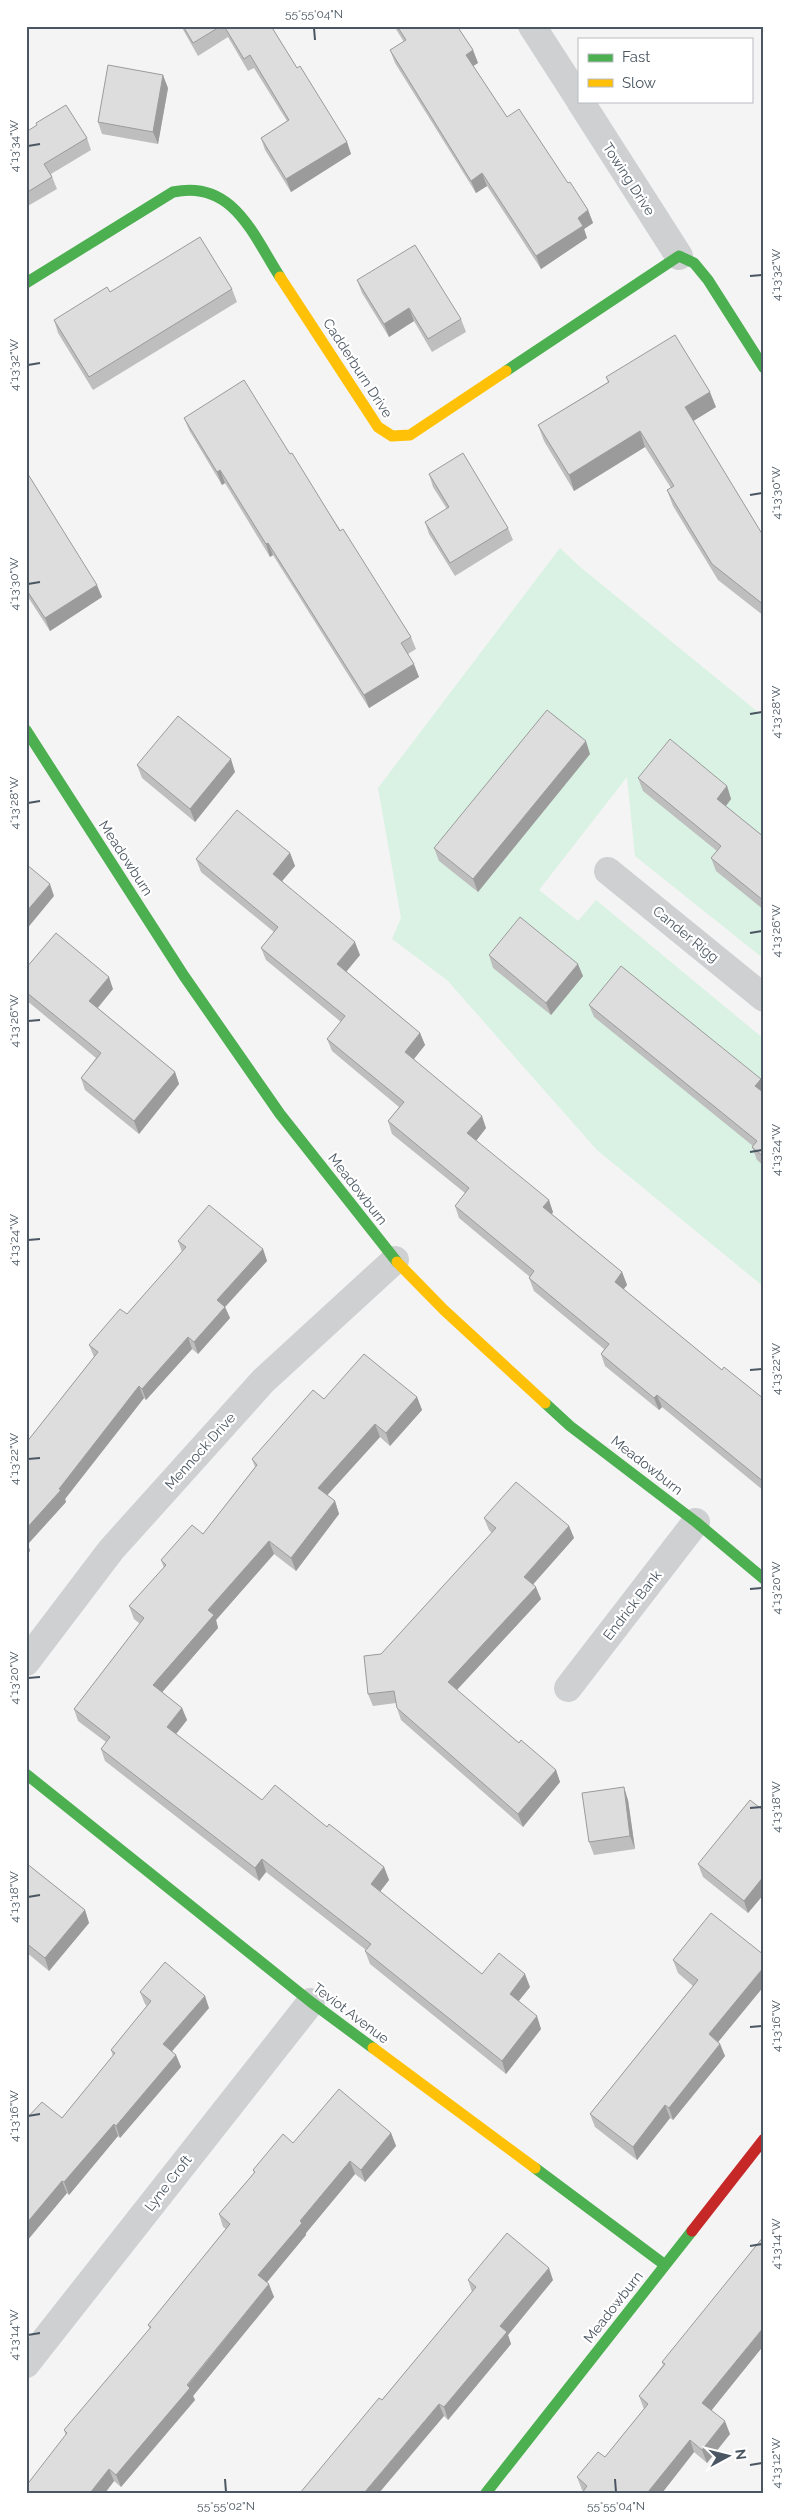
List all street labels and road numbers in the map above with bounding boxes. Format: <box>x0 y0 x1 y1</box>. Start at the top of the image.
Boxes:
street label: Towing Drive <box>600 140 658 218</box>
street label: Cadderburn Drive <box>320 316 396 420</box>
street label: Meadowburn <box>96 817 156 899</box>
street label: Cander Rigg <box>650 903 722 965</box>
street label: Meadowburn <box>325 1150 391 1228</box>
street label: Mennock Drive <box>162 1410 238 1492</box>
street label: Meadowburn <box>608 1432 686 1498</box>
street label: Endrick Bank <box>600 1566 665 1643</box>
street label: Teviot Avenue <box>310 1979 392 2047</box>
street label: Lyne Croft <box>141 2152 195 2214</box>
street label: Meadowburn <box>580 2268 646 2346</box>

